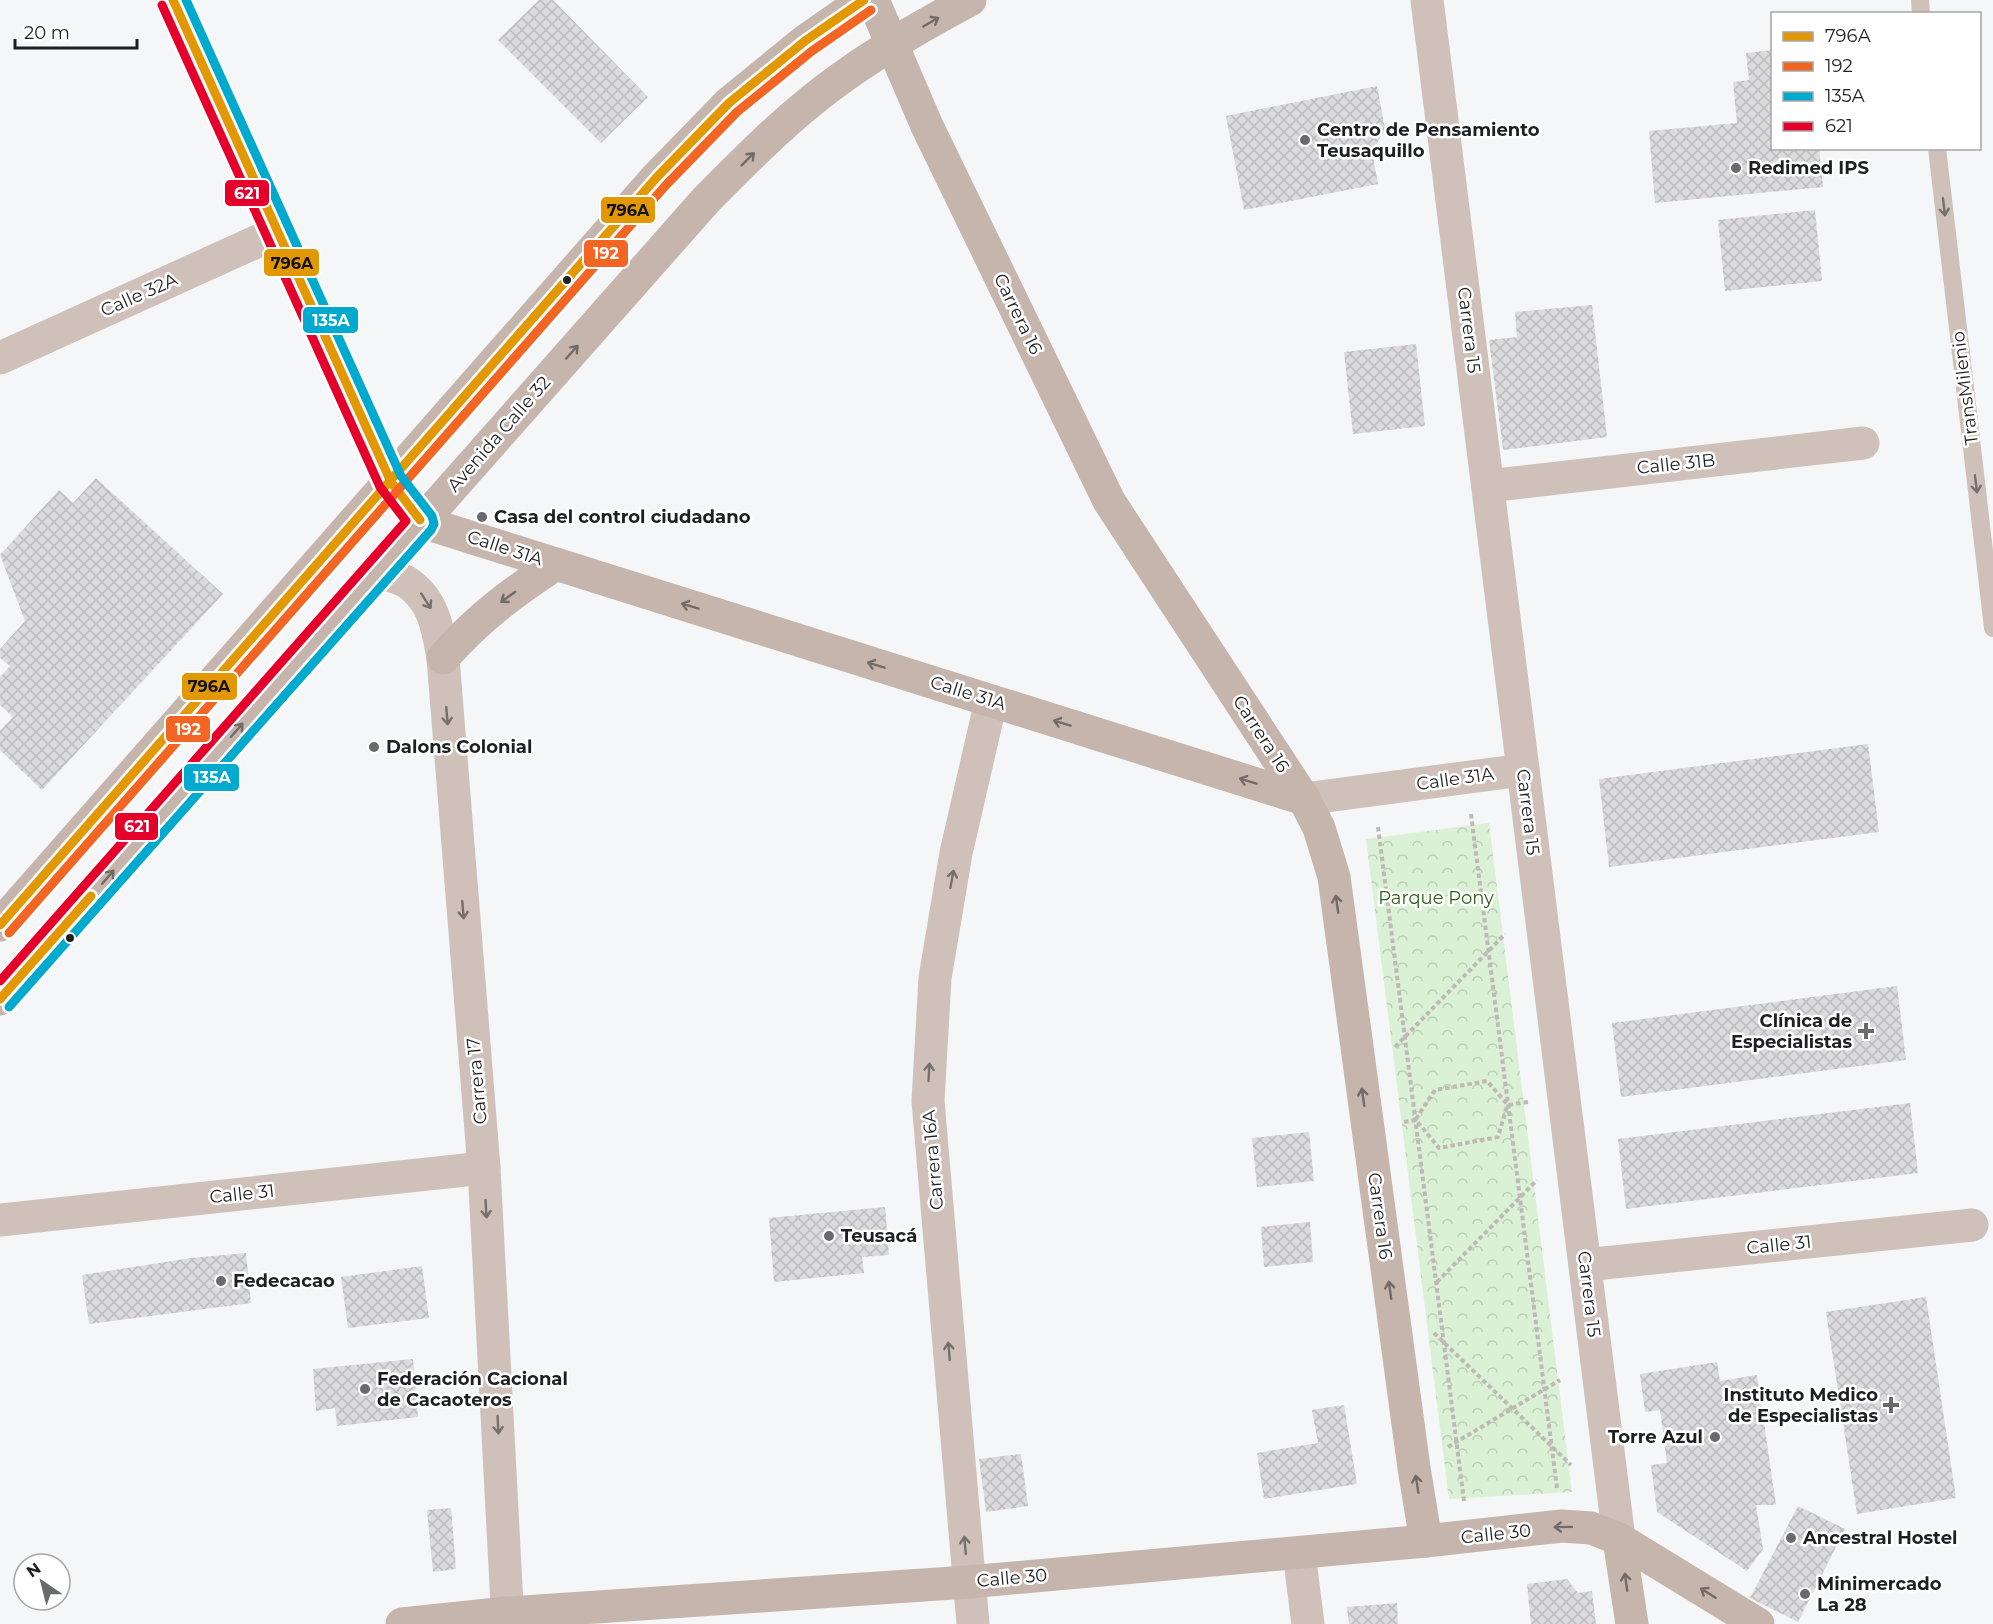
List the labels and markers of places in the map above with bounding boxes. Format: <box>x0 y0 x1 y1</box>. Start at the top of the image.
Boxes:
place label: Centro de Pensamiento Teusaquillo <box>1317 119 1540 162</box>
marker: Centro de Pensamiento Teusaquillo <box>1298 133 1312 147</box>
place label: Redimed IPS <box>1748 157 1869 179</box>
marker: Redimed IPS <box>1729 161 1743 175</box>
unlabelled marker <box>561 274 573 286</box>
place label: Casa del control ciudadano <box>494 506 751 528</box>
marker: Casa del control ciudadano <box>475 510 489 524</box>
place label: Dalons Colonial <box>386 736 532 758</box>
marker: Dalons Colonial <box>367 740 381 754</box>
unlabelled marker <box>64 932 76 944</box>
place label: Clínica de Especialistas <box>1731 1010 1852 1053</box>
marker: Clínica de Especialistas <box>1857 1022 1875 1040</box>
place label: Teusacá <box>841 1225 917 1247</box>
marker: Teusacá <box>822 1229 836 1243</box>
place label: Fedecacao <box>233 1270 335 1292</box>
marker: Fedecacao <box>214 1274 228 1288</box>
place label: Federación Cacional de Cacaoteros <box>377 1368 568 1411</box>
marker: Federación Cacional de Cacaoteros <box>358 1382 372 1396</box>
place label: Instituto Medico de Especialistas <box>1724 1384 1878 1427</box>
marker: Instituto Medico de Especialistas <box>1882 1396 1900 1414</box>
place label: Torre Azul <box>1608 1426 1703 1448</box>
marker: Torre Azul <box>1708 1430 1722 1444</box>
place label: Ancestral Hostel <box>1802 1527 1957 1549</box>
marker: Ancestral Hostel <box>1784 1531 1798 1545</box>
place label: Minimercado La 28 <box>1817 1573 1942 1616</box>
marker: Minimercado La 28 <box>1798 1587 1812 1601</box>

